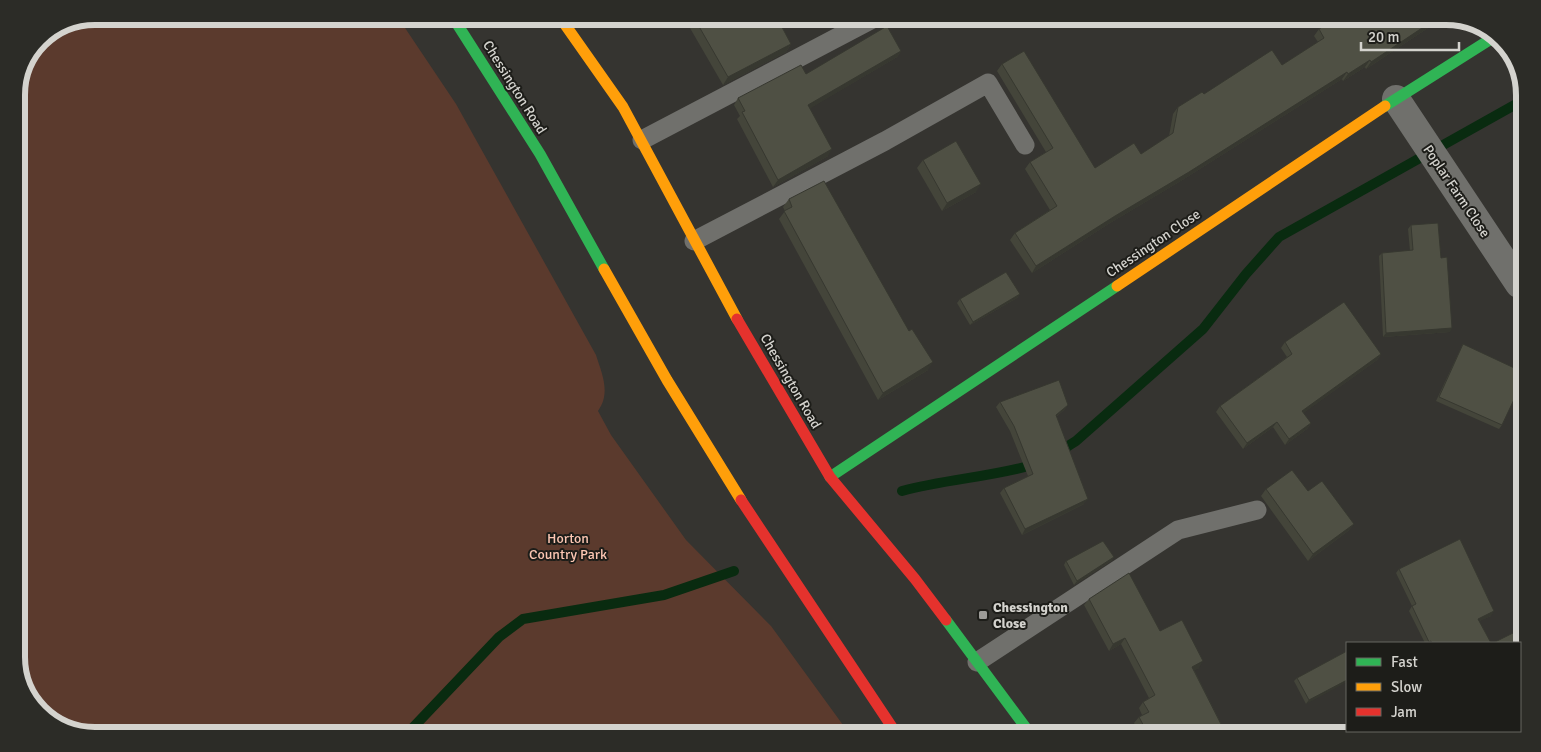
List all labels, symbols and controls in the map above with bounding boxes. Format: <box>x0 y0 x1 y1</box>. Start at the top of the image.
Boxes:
scale bar <box>1361 20 1458 52</box>
text: 20 m <box>1368 28 1399 46</box>
street label: Chessington Road <box>479 37 550 137</box>
street label: Poplar Farm Close <box>1419 142 1494 241</box>
street label: Chessington Close <box>1103 206 1204 281</box>
street label: Chessington Road <box>756 331 825 432</box>
park label: Horton Country Park <box>529 530 607 563</box>
place label: Chessington Close <box>993 599 1068 632</box>
marker: Chessington Close <box>977 609 989 621</box>
legend <box>1346 642 1521 732</box>
text: Fast <box>1391 653 1418 671</box>
text: Slow <box>1391 678 1422 696</box>
text: Jam <box>1391 703 1417 721</box>

